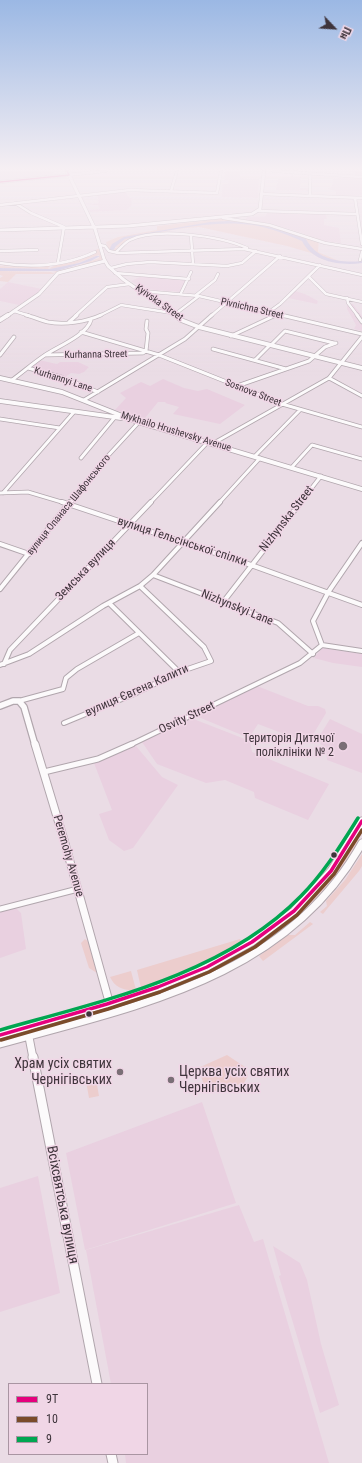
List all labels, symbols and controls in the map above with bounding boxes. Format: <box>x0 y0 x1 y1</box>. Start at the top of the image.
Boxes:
north arrow <box>314 8 354 48</box>
text: Пн <box>337 25 354 42</box>
street label: Kyivska Street <box>133 282 185 324</box>
street label: Pivnichna Street <box>219 296 285 322</box>
street label: Kurhanna Street <box>64 348 128 362</box>
street label: Kurhannyi Lane <box>32 365 94 395</box>
street label: Sosnova Street <box>223 377 283 409</box>
street label: Mykhailo Hrushevsky Avenue <box>120 410 232 454</box>
street label: вулиця Опанаса Шафонського <box>25 452 113 558</box>
street label: Nizhynska Street <box>257 483 317 555</box>
street label: вулиця Гельсінської спілки <box>115 514 249 570</box>
street label: Земська вулиця <box>53 536 119 604</box>
street label: Nizhynskyi Lane <box>199 587 275 629</box>
street label: вулиця Євгена Калити <box>83 662 191 720</box>
street label: Osvity Street <box>157 699 217 737</box>
place label: Територія Дитячої поліклініки № 2 <box>243 732 334 760</box>
marker: Територія Дитячої поліклініки № 2 <box>337 740 349 752</box>
street label: Peremohy Avenue <box>49 813 87 899</box>
unlabelled marker <box>329 850 339 860</box>
unlabelled marker <box>84 1009 94 1019</box>
place label: Храм усіх святих Чернігівських <box>14 1056 112 1088</box>
place label: Церква усіх святих Чернігівських <box>179 1064 289 1096</box>
marker: Храм усіх святих Чернігівських <box>115 1067 125 1077</box>
marker: Церква усіх святих Чернігівських <box>166 1075 176 1085</box>
street label: Всіхсвятська вулиця <box>42 1145 82 1265</box>
legend <box>8 1383 148 1455</box>
text: 9Т <box>46 1392 58 1406</box>
text: 10 <box>46 1412 58 1426</box>
text: 9 <box>46 1432 52 1446</box>

